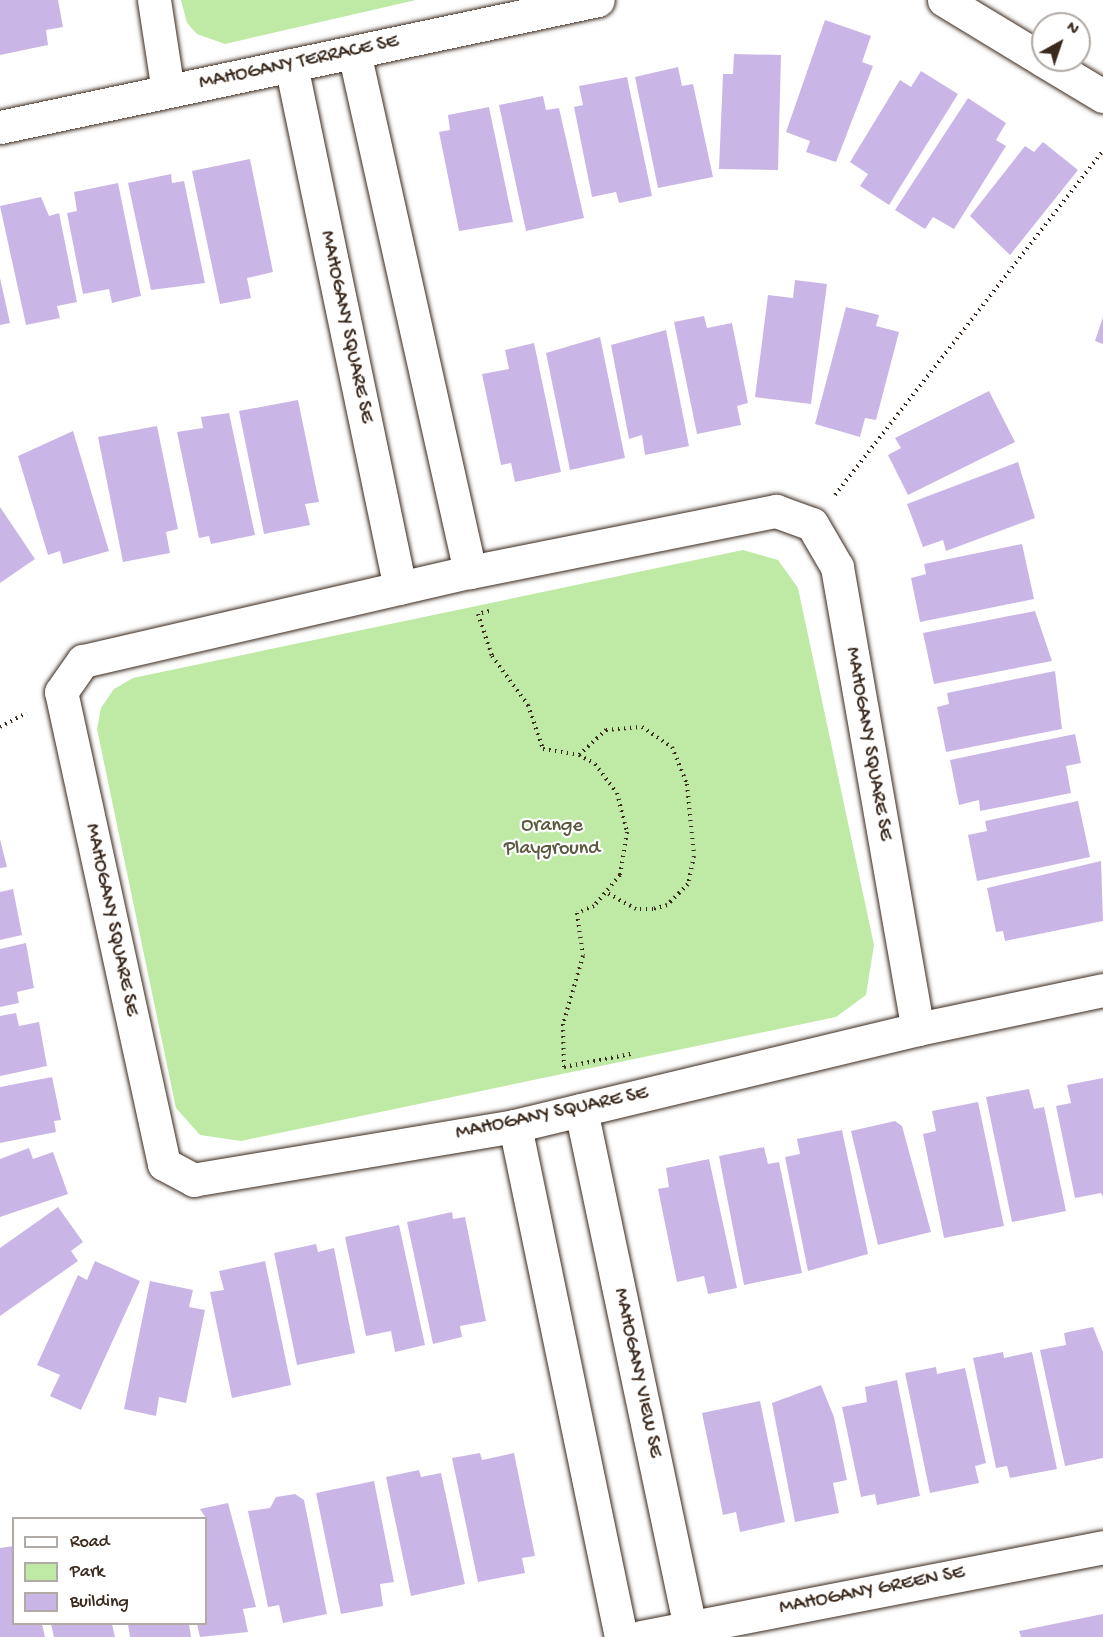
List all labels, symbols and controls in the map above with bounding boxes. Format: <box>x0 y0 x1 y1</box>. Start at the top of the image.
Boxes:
north arrow <box>1031 12 1091 72</box>
text: N <box>1061 19 1082 40</box>
street label: MAHOGANY TERRACE SE <box>197 30 401 96</box>
street label: MAHOGANY SQUARE SE <box>314 229 378 425</box>
street label: MAHOGANY SQUARE SE <box>839 645 897 843</box>
park label: Orange Playground <box>504 814 600 861</box>
street label: MAHOGANY SQUARE SE <box>79 822 143 1018</box>
street label: MAHOGANY SQUARE SE <box>454 1082 650 1146</box>
street label: MAHOGANY VIEW SE <box>607 1286 667 1460</box>
legend <box>12 1517 207 1625</box>
text: Road <box>70 1532 109 1553</box>
street label: MAHOGANY GREEN SE <box>777 1561 967 1621</box>
text: Park <box>70 1562 104 1583</box>
text: Building <box>70 1592 129 1613</box>

